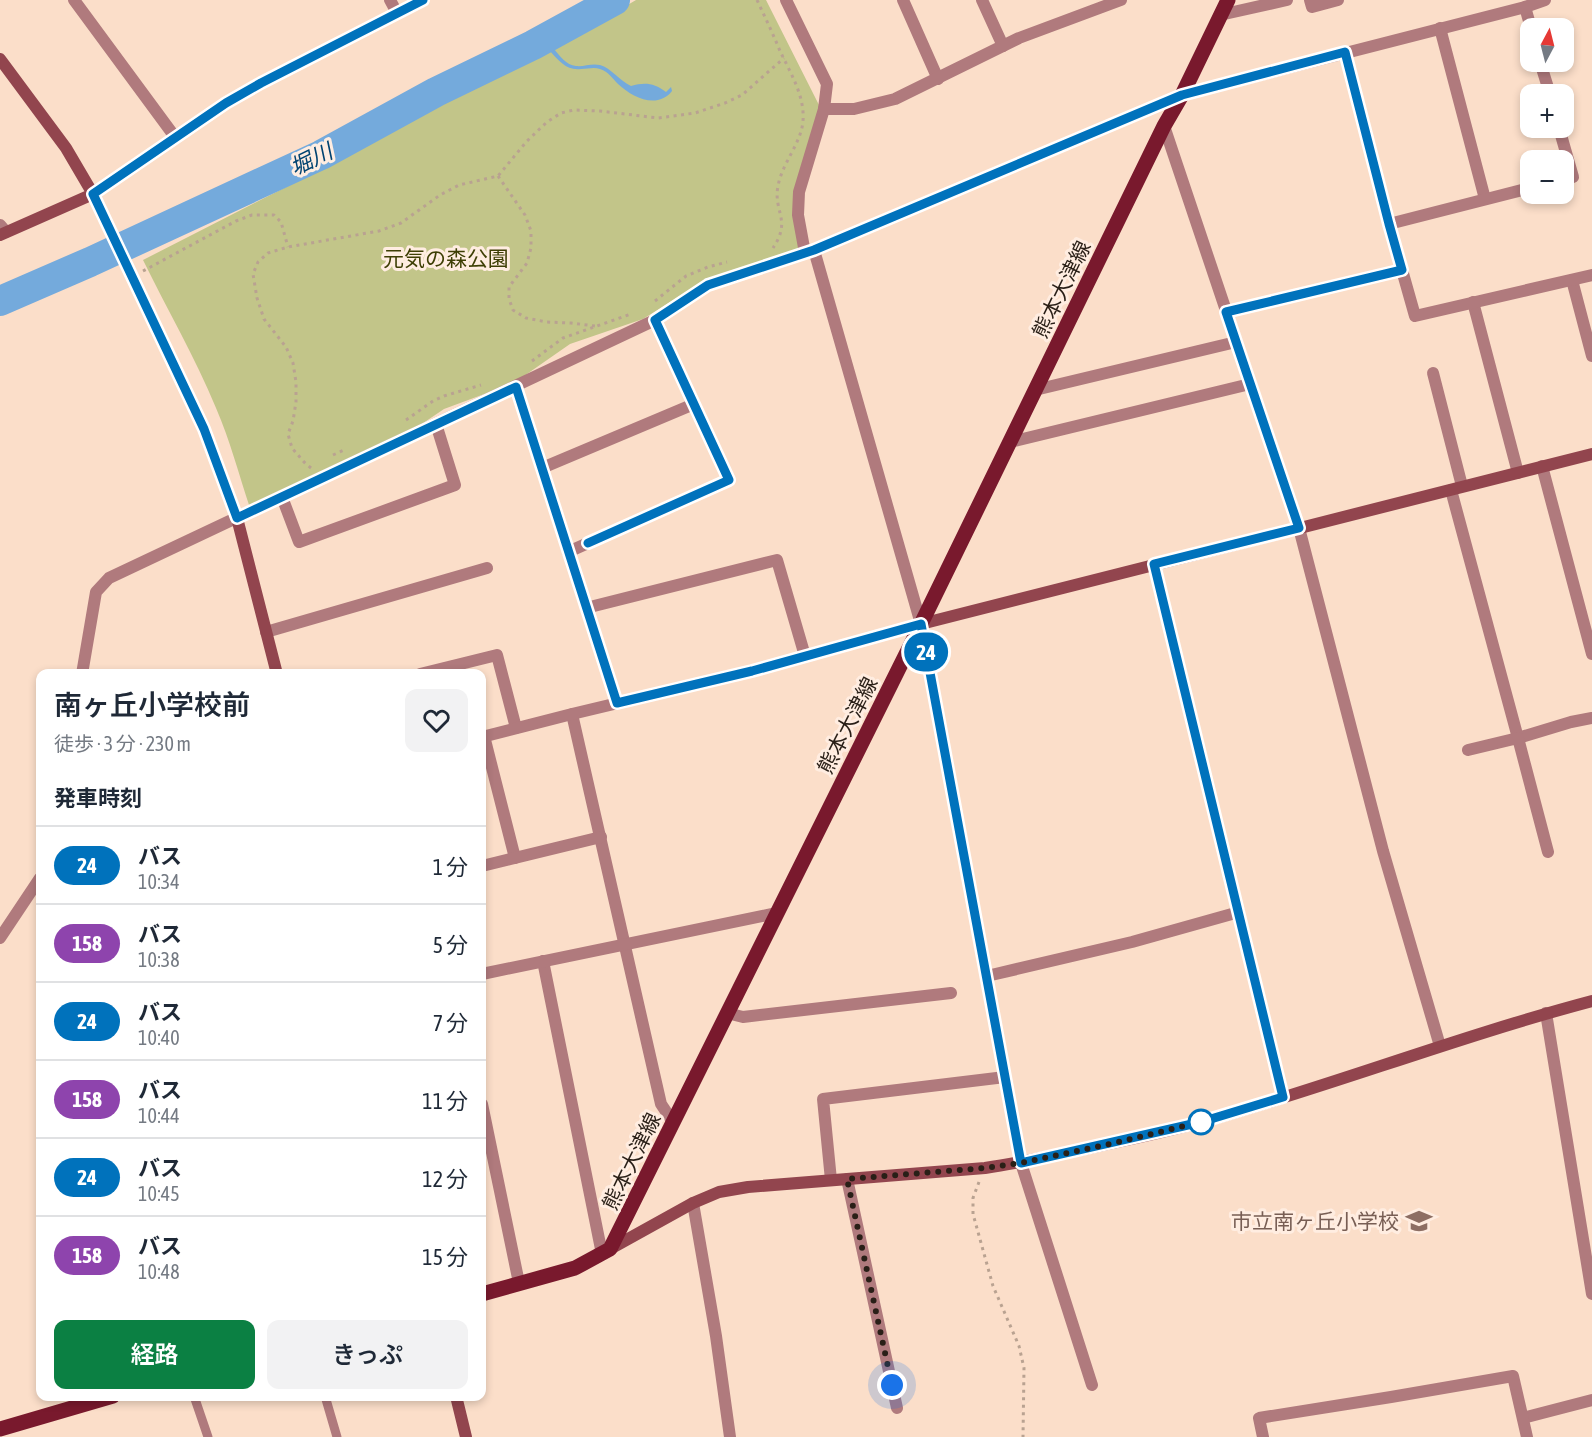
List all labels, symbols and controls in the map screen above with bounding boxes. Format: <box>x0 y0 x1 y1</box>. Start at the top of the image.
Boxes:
north arrow <box>1520 18 1574 72</box>
map controls <box>1520 18 1574 204</box>
button: + <box>1520 84 1574 138</box>
water label: 堀川 <box>286 137 338 180</box>
button: − <box>1520 150 1574 204</box>
street label: 熊本大津線 <box>1027 237 1095 341</box>
park label: 元気の森公園 <box>383 246 509 270</box>
line badge: 24 <box>899 632 953 672</box>
text: 24 <box>916 640 936 664</box>
street label: 熊本大津線 <box>812 673 882 777</box>
text: 南ヶ丘小学校前 <box>54 689 250 721</box>
button: heart <box>405 689 468 752</box>
text: 徒歩 · 3 分 · 230 m <box>54 732 191 755</box>
text: 発車時刻 <box>54 785 142 811</box>
text: バス <box>138 843 182 869</box>
text: 24 <box>77 853 97 877</box>
text: 1 分 <box>433 854 468 880</box>
text: 10:34 <box>138 870 180 893</box>
text: バス <box>138 921 182 947</box>
text: 158 <box>72 931 102 955</box>
text: 5 分 <box>433 932 468 958</box>
text: 10:38 <box>138 948 180 971</box>
text: バス <box>138 999 182 1025</box>
text: 24 <box>77 1009 97 1033</box>
text: 7 分 <box>433 1010 468 1036</box>
text: 10:40 <box>138 1026 180 1049</box>
text: バス <box>138 1077 182 1103</box>
text: 158 <box>72 1087 102 1111</box>
text: 11 分 <box>422 1088 468 1114</box>
text: 10:44 <box>138 1104 180 1127</box>
street label: 熊本大津線 <box>597 1109 665 1213</box>
unlabelled marker <box>1188 1109 1214 1135</box>
text: バス <box>138 1155 182 1181</box>
text: 24 <box>77 1165 97 1189</box>
text: 12 分 <box>422 1166 468 1192</box>
text: 10:45 <box>138 1182 180 1205</box>
school or university icon: 市立南ヶ丘小学校 <box>1404 1206 1434 1236</box>
place label: 市立南ヶ丘小学校 <box>1231 1209 1399 1233</box>
text: バス <box>138 1233 182 1259</box>
text: 158 <box>72 1243 102 1267</box>
text: 15 分 <box>422 1244 468 1270</box>
text: 10:48 <box>138 1260 180 1283</box>
button: 経路 <box>54 1320 255 1389</box>
button: きっぷ <box>267 1320 468 1389</box>
your location <box>877 1370 907 1400</box>

